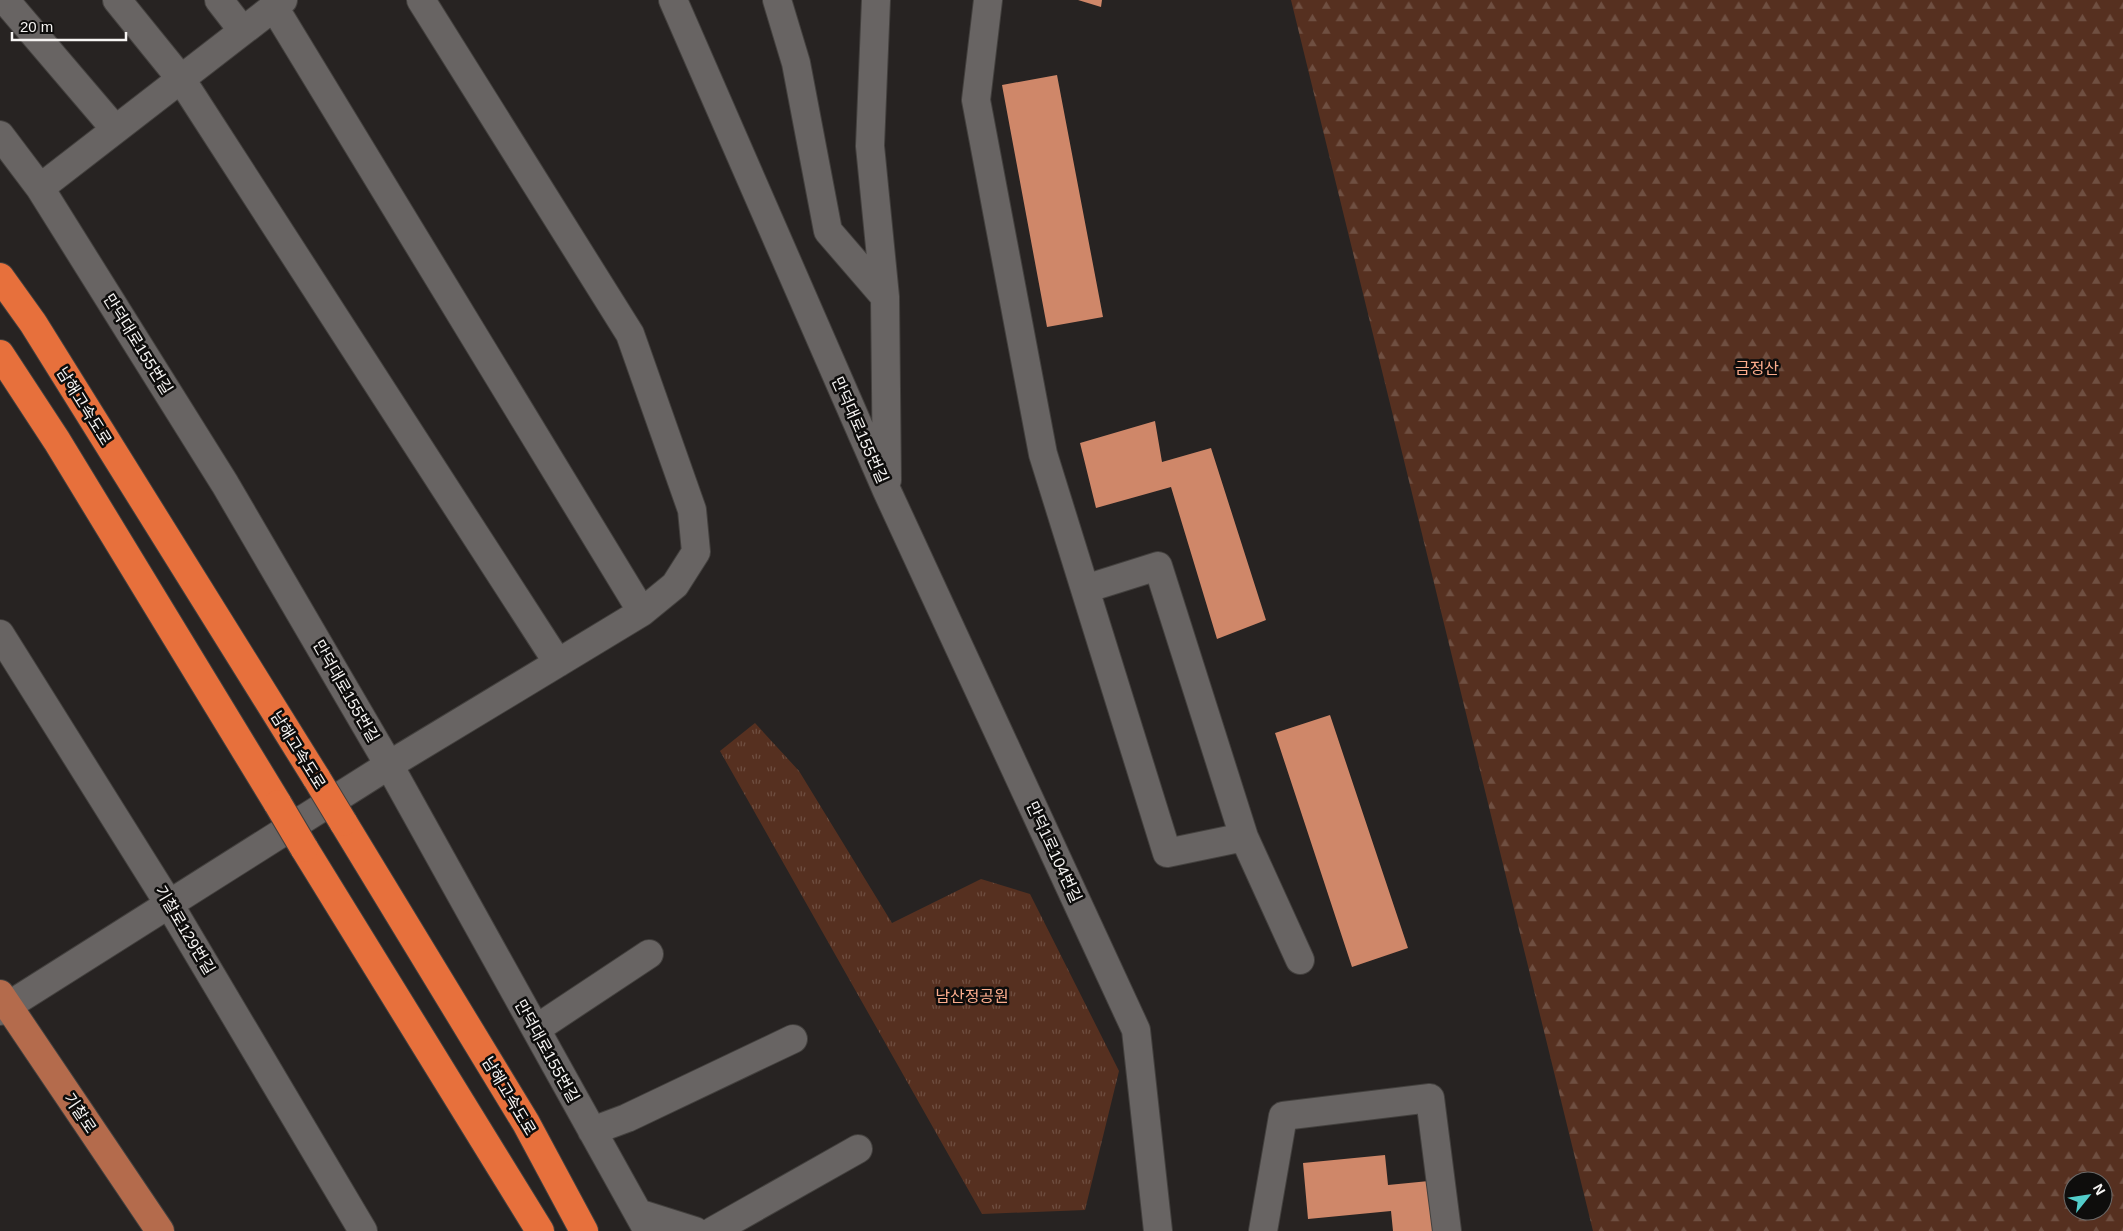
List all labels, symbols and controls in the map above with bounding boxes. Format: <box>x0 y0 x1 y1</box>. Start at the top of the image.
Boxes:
scale bar <box>12 10 126 42</box>
text: 20 m <box>20 18 53 35</box>
street label: 만덕대로155번길 <box>100 291 176 397</box>
park label: 금정산 <box>1735 360 1779 377</box>
street label: 남해고속도로 <box>53 364 115 448</box>
street label: 만덕대로155번길 <box>829 374 891 486</box>
street label: 만덕대로155번길 <box>310 637 382 745</box>
street label: 남해고속도로 <box>267 708 329 792</box>
street label: 만덕1로104번길 <box>1023 799 1085 905</box>
street label: 기찰로129번길 <box>152 883 218 977</box>
park label: 남산정공원 <box>935 988 1009 1005</box>
street label: 만덕대로155번길 <box>512 997 582 1105</box>
street label: 남해고속도로 <box>479 1054 539 1138</box>
street label: 기찰로 <box>61 1090 100 1136</box>
north arrow <box>2063 1171 2113 1221</box>
text: N <box>2090 1181 2109 1198</box>

